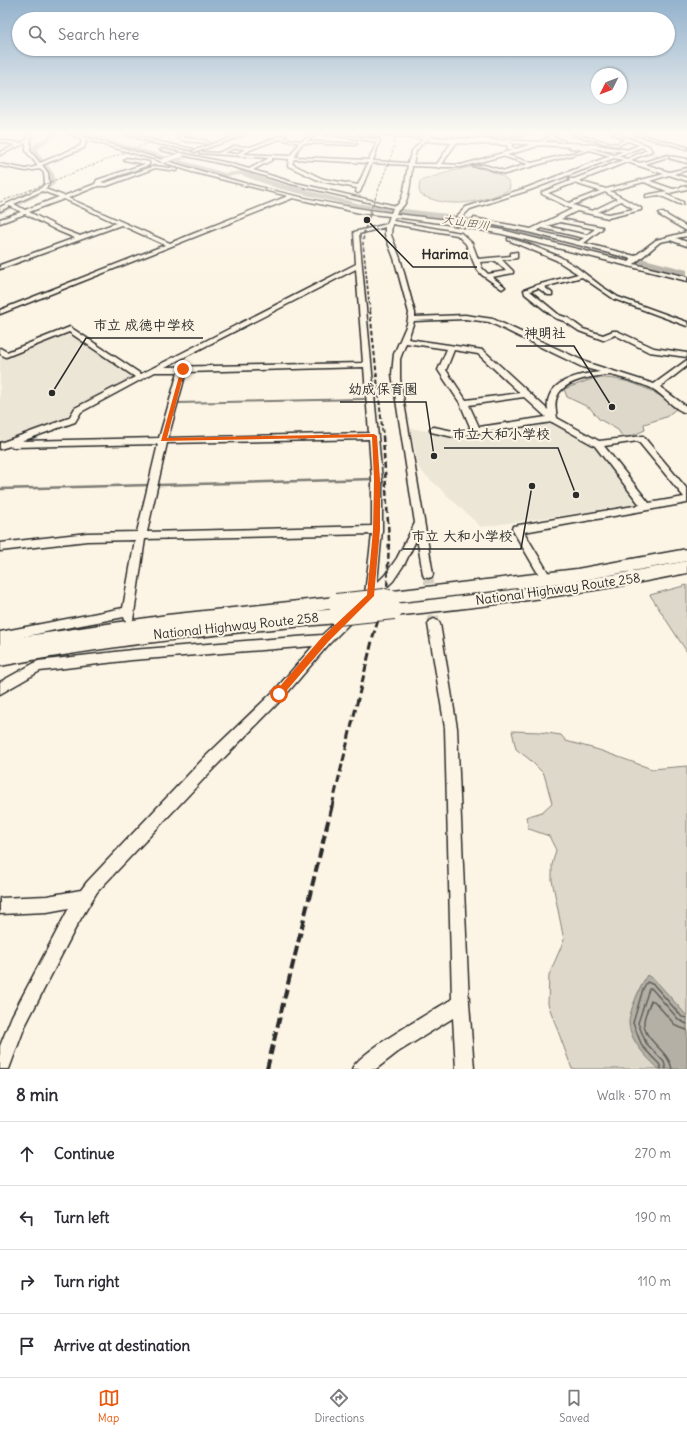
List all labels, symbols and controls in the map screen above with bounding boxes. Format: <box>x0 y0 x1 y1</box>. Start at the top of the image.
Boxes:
search box <box>12 12 675 56</box>
icon: search <box>26 23 48 45</box>
text: Search here <box>58 25 139 44</box>
north arrow <box>591 68 627 104</box>
water label: 大山田川 <box>441 211 491 233</box>
callout: Harima <box>413 241 477 267</box>
text: Harima <box>421 245 469 263</box>
callout: 市立 成徳中学校 <box>86 312 203 338</box>
text: 市立 成徳中学校 <box>93 316 195 334</box>
callout: 神明社 <box>516 320 574 346</box>
text: 神明社 <box>524 324 566 342</box>
route end <box>174 360 192 378</box>
callout: 幼成保育園 <box>340 376 426 402</box>
text: 幼成保育園 <box>348 380 418 398</box>
callout: 市立大和小学校 <box>444 422 558 448</box>
text: 市立大和小学校 <box>452 425 550 443</box>
callout: 市立 大和小学校 <box>403 523 521 549</box>
text: 市立 大和小学校 <box>411 527 513 545</box>
street label: National Highway Route 258 <box>474 569 642 609</box>
street label: National Highway Route 258 <box>152 609 320 643</box>
route start <box>270 685 288 703</box>
text: 8 min <box>16 1084 58 1106</box>
text: Walk · 570 m <box>597 1087 671 1104</box>
icon: ahead <box>16 1143 38 1165</box>
text: Continue <box>54 1144 115 1163</box>
text: 270 m <box>634 1145 671 1162</box>
icon: left <box>16 1207 38 1229</box>
text: Turn left <box>54 1208 109 1227</box>
text: 190 m <box>635 1209 671 1226</box>
icon: right <box>16 1271 38 1293</box>
text: Turn right <box>54 1272 119 1291</box>
text: 110 m <box>638 1273 671 1290</box>
icon: arrive <box>16 1335 38 1357</box>
text: Arrive at destination <box>54 1336 190 1355</box>
tab: Map <box>98 1387 120 1425</box>
tab: Directions <box>315 1387 364 1425</box>
tab: Saved <box>559 1387 589 1425</box>

